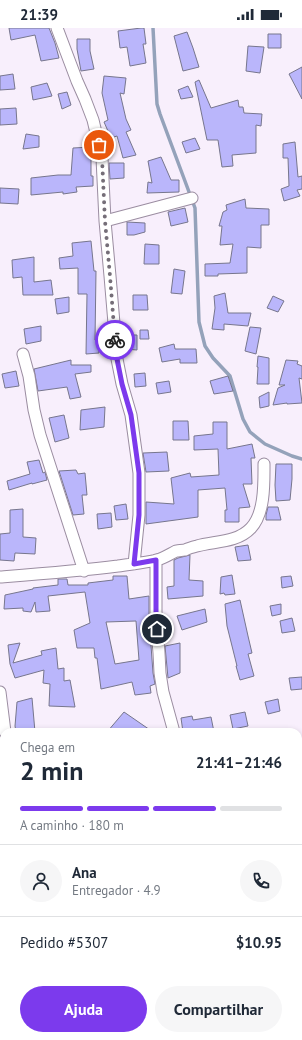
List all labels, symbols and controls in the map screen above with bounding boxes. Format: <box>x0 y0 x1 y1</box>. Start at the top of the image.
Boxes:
text: 21:39 <box>20 5 58 24</box>
pin <box>82 128 116 162</box>
icon: bag <box>88 134 110 156</box>
courier <box>95 320 135 360</box>
icon: bike <box>104 329 126 351</box>
pin <box>140 612 174 646</box>
icon: home <box>146 618 168 640</box>
text: Chega em <box>20 739 75 756</box>
text: 21:41–21:46 <box>196 753 282 772</box>
text: 2 min <box>20 754 83 787</box>
text: A caminho · 180 m <box>20 817 124 834</box>
button: person <box>20 860 62 902</box>
button: phone <box>240 860 282 902</box>
text: Ana <box>72 863 97 882</box>
text: Entregador · 4.9 <box>72 882 161 899</box>
text: Pedido #5307 <box>20 933 109 952</box>
text: $10.95 <box>236 933 282 952</box>
button: Ajuda <box>20 986 147 1032</box>
button: Compartilhar <box>155 986 282 1032</box>

